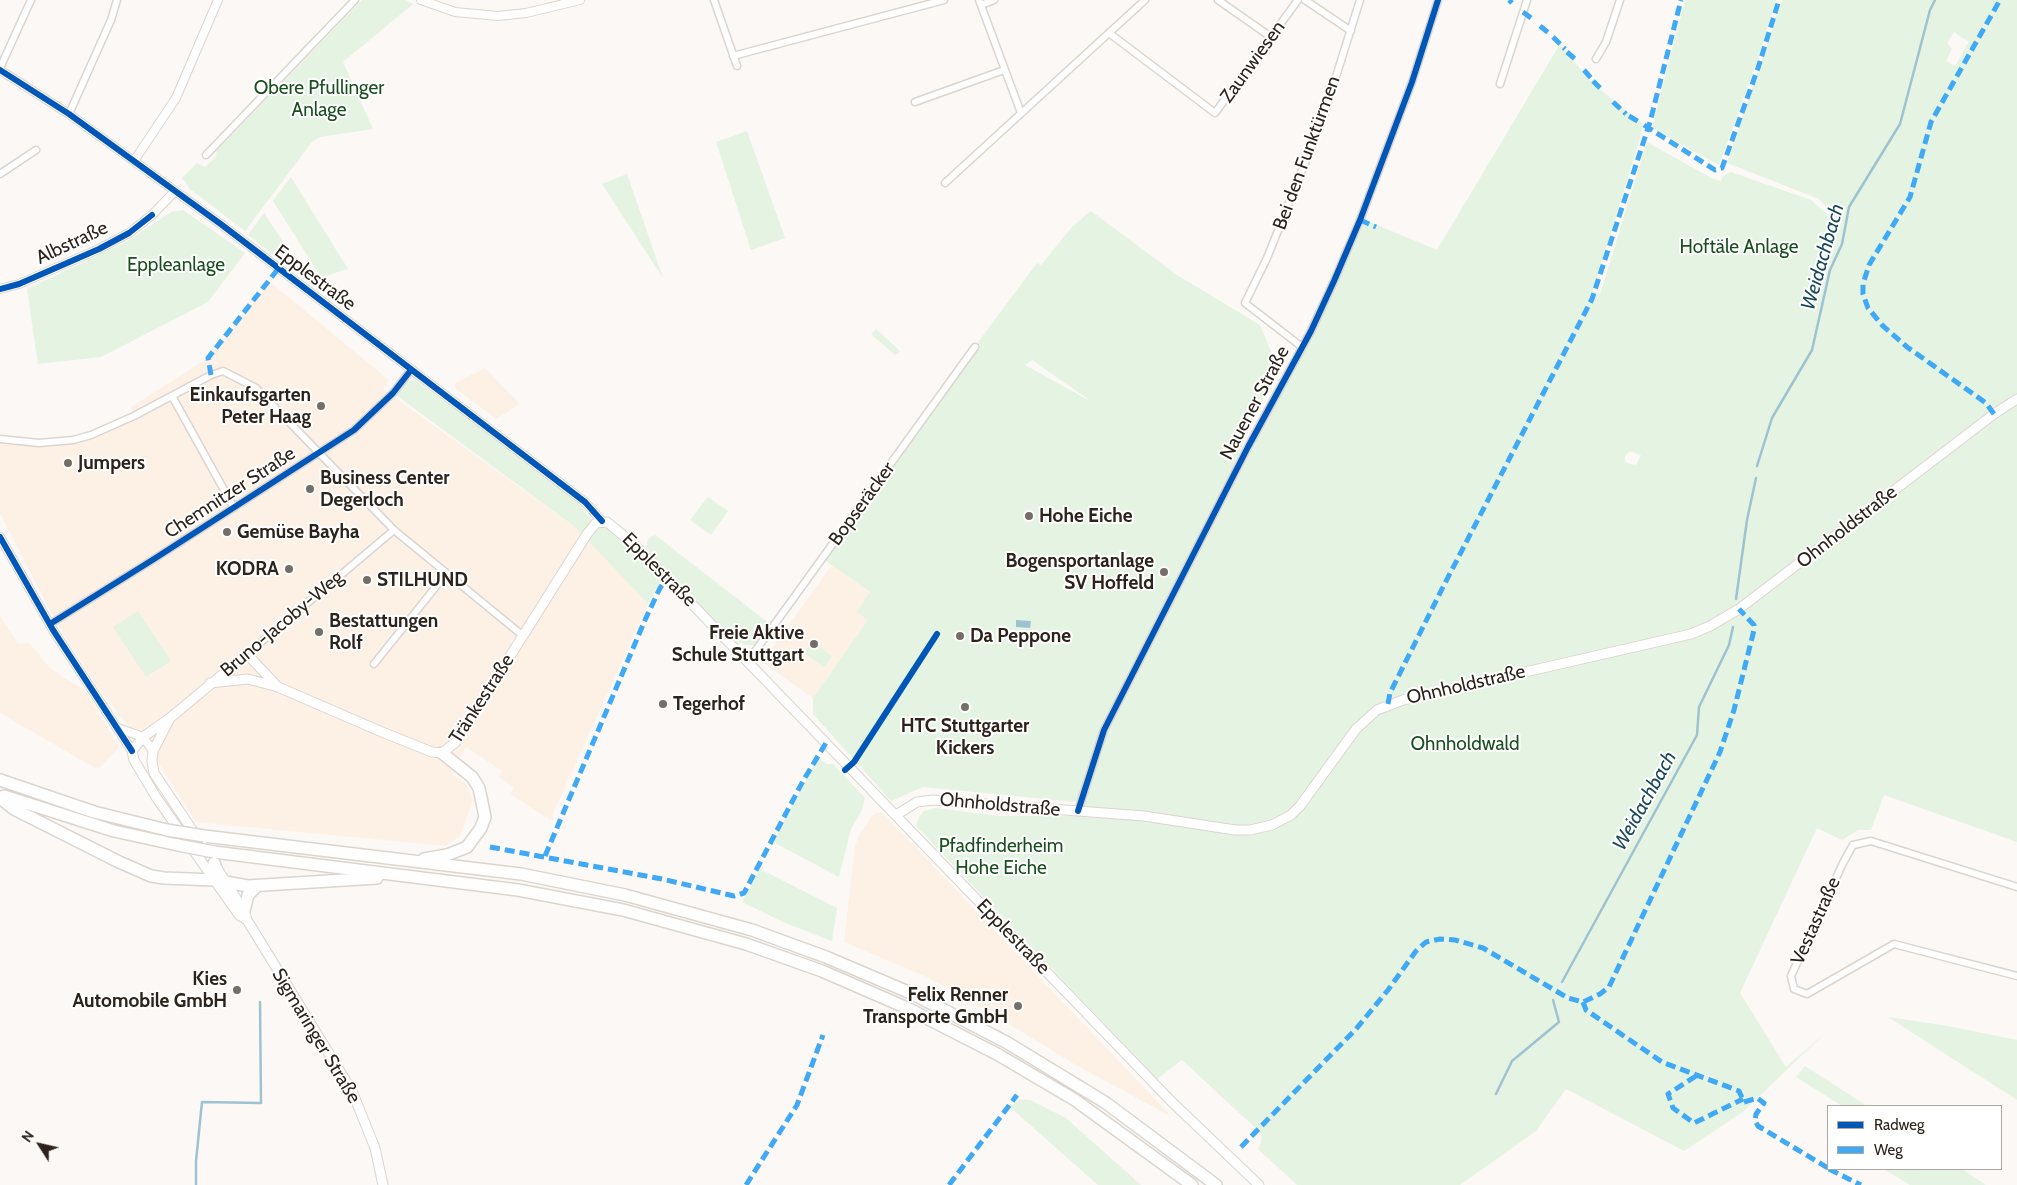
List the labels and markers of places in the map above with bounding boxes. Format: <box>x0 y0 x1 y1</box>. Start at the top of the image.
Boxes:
place label: Einkaufsgarten Peter Haag <box>189 384 311 428</box>
marker: Einkaufsgarten Peter Haag <box>315 400 327 412</box>
place label: Jumpers <box>78 452 145 474</box>
marker: Jumpers <box>62 457 74 469</box>
place label: Business Center Degerloch <box>320 467 450 511</box>
marker: Business Center Degerloch <box>304 483 316 495</box>
place label: Hohe Eiche <box>1039 505 1132 527</box>
marker: Hohe Eiche <box>1023 510 1035 522</box>
place label: Gemüse Bayha <box>237 521 359 543</box>
marker: Gemüse Bayha <box>221 526 233 538</box>
place label: Bogensportanlage SV Hoffeld <box>1005 550 1154 594</box>
place label: KODRA <box>216 558 279 580</box>
marker: KODRA <box>283 563 295 575</box>
marker: Bogensportanlage SV Hoffeld <box>1158 566 1170 578</box>
place label: STILHUND <box>377 569 468 591</box>
marker: STILHUND <box>361 574 373 586</box>
place label: Bestattungen Rolf <box>329 610 438 654</box>
place label: Freie Aktive Schule Stuttgart <box>672 622 804 666</box>
place label: Da Peppone <box>970 625 1071 647</box>
marker: Bestattungen Rolf <box>313 626 325 638</box>
marker: Da Peppone <box>954 630 966 642</box>
marker: Freie Aktive Schule Stuttgart <box>808 638 820 650</box>
place label: Tegerhof <box>673 693 745 715</box>
marker: Tegerhof <box>657 698 669 710</box>
marker: HTC Stuttgarter Kickers <box>959 701 971 713</box>
place label: HTC Stuttgarter Kickers <box>901 715 1029 759</box>
place label: Kies Automobile GmbH <box>73 968 227 1012</box>
marker: Kies Automobile GmbH <box>231 984 243 996</box>
place label: Felix Renner Transporte GmbH <box>863 984 1008 1028</box>
marker: Felix Renner Transporte GmbH <box>1012 1000 1024 1012</box>

